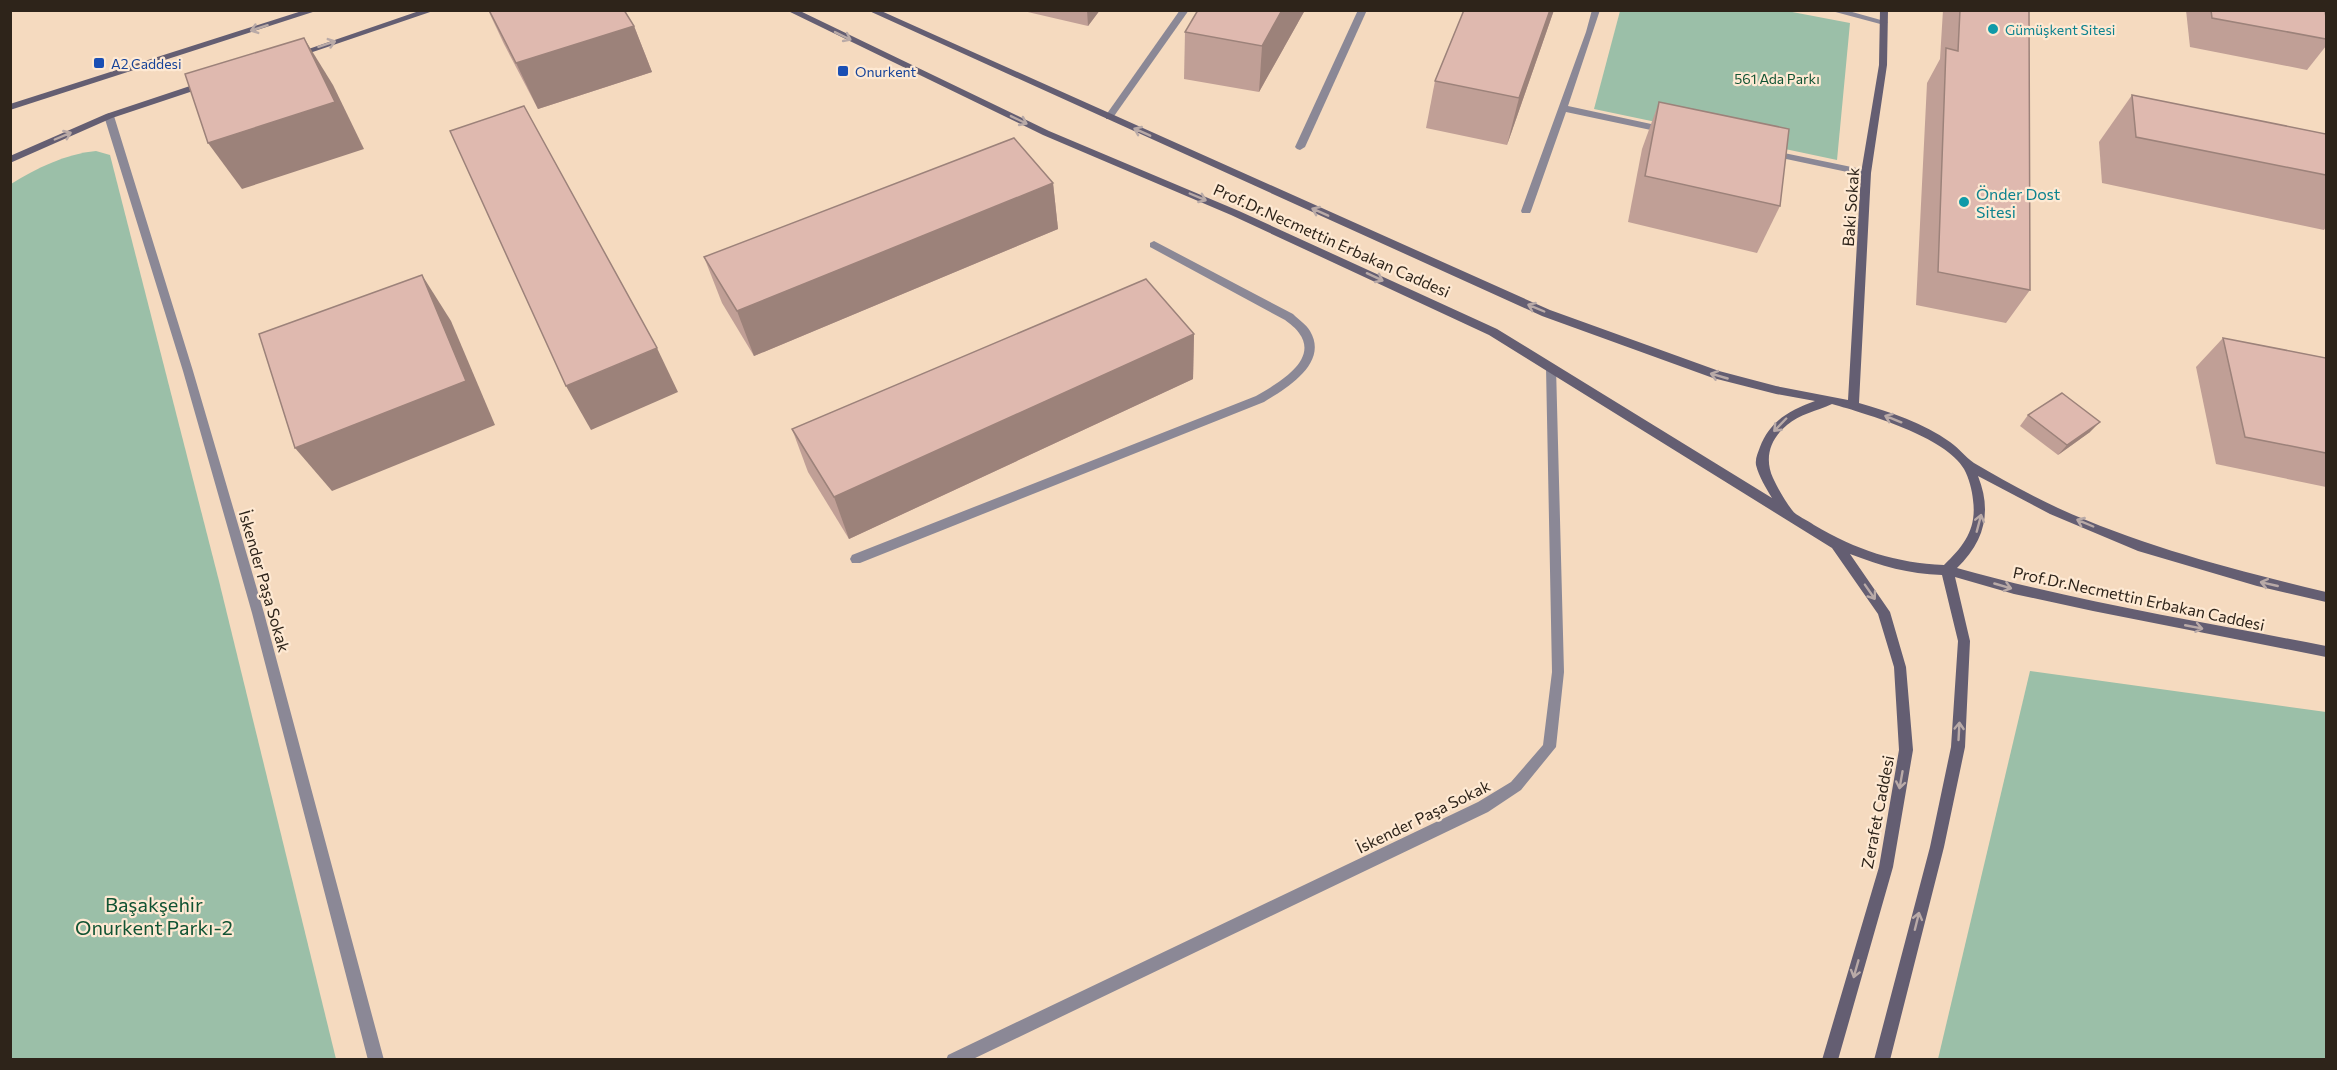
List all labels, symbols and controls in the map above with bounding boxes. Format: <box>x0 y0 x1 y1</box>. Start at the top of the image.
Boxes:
place label: Gümüşkent Sitesi <box>2005 21 2115 38</box>
marker: Gümüşkent Sitesi <box>1986 22 2000 36</box>
one-way arrow <box>250 23 269 34</box>
one-way arrow <box>833 30 851 42</box>
one-way arrow <box>317 38 336 49</box>
place label: A2 Caddesi <box>111 55 182 72</box>
marker: A2 Caddesi <box>92 56 106 70</box>
place label: Onurkent <box>855 63 917 80</box>
marker: Onurkent <box>836 64 850 78</box>
park label: 561 Ada Parkı <box>1734 70 1820 87</box>
one-way arrow <box>1009 114 1027 126</box>
one-way arrow <box>1133 126 1151 137</box>
one-way arrow <box>54 129 72 141</box>
street label: Baki Sokak <box>1838 167 1862 247</box>
street label: Prof.Dr.Necmettin Erbakan Caddesi <box>1211 179 1453 301</box>
place label: Önder Dost Sitesi <box>1976 184 2061 221</box>
one-way arrow <box>1188 192 1206 203</box>
marker: Önder Dost Sitesi <box>1957 195 1971 209</box>
one-way arrow <box>1311 206 1329 217</box>
one-way arrow <box>1366 272 1384 284</box>
one-way arrow <box>1527 302 1545 313</box>
one-way arrow <box>1710 370 1729 381</box>
one-way arrow <box>1884 413 1903 424</box>
one-way arrow <box>1773 418 1788 433</box>
street label: İskender Paşa Sokak <box>236 508 294 654</box>
one-way arrow <box>1974 514 1985 533</box>
one-way arrow <box>2076 517 2094 528</box>
street label: Prof.Dr.Necmettin Erbakan Caddesi <box>2011 562 2267 634</box>
one-way arrow <box>2260 578 2279 590</box>
one-way arrow <box>1993 581 2012 592</box>
one-way arrow <box>1864 583 1876 600</box>
one-way arrow <box>2183 622 2203 633</box>
one-way arrow <box>1953 722 1964 742</box>
street label: Zerafet Caddesi <box>1857 754 1897 870</box>
one-way arrow <box>1895 769 1906 789</box>
street label: İskender Paşa Sokak <box>1353 775 1493 857</box>
park label: Başakşehir Onurkent Parkı-2 <box>75 892 233 939</box>
one-way arrow <box>1912 912 1924 931</box>
one-way arrow <box>1850 959 1861 978</box>

